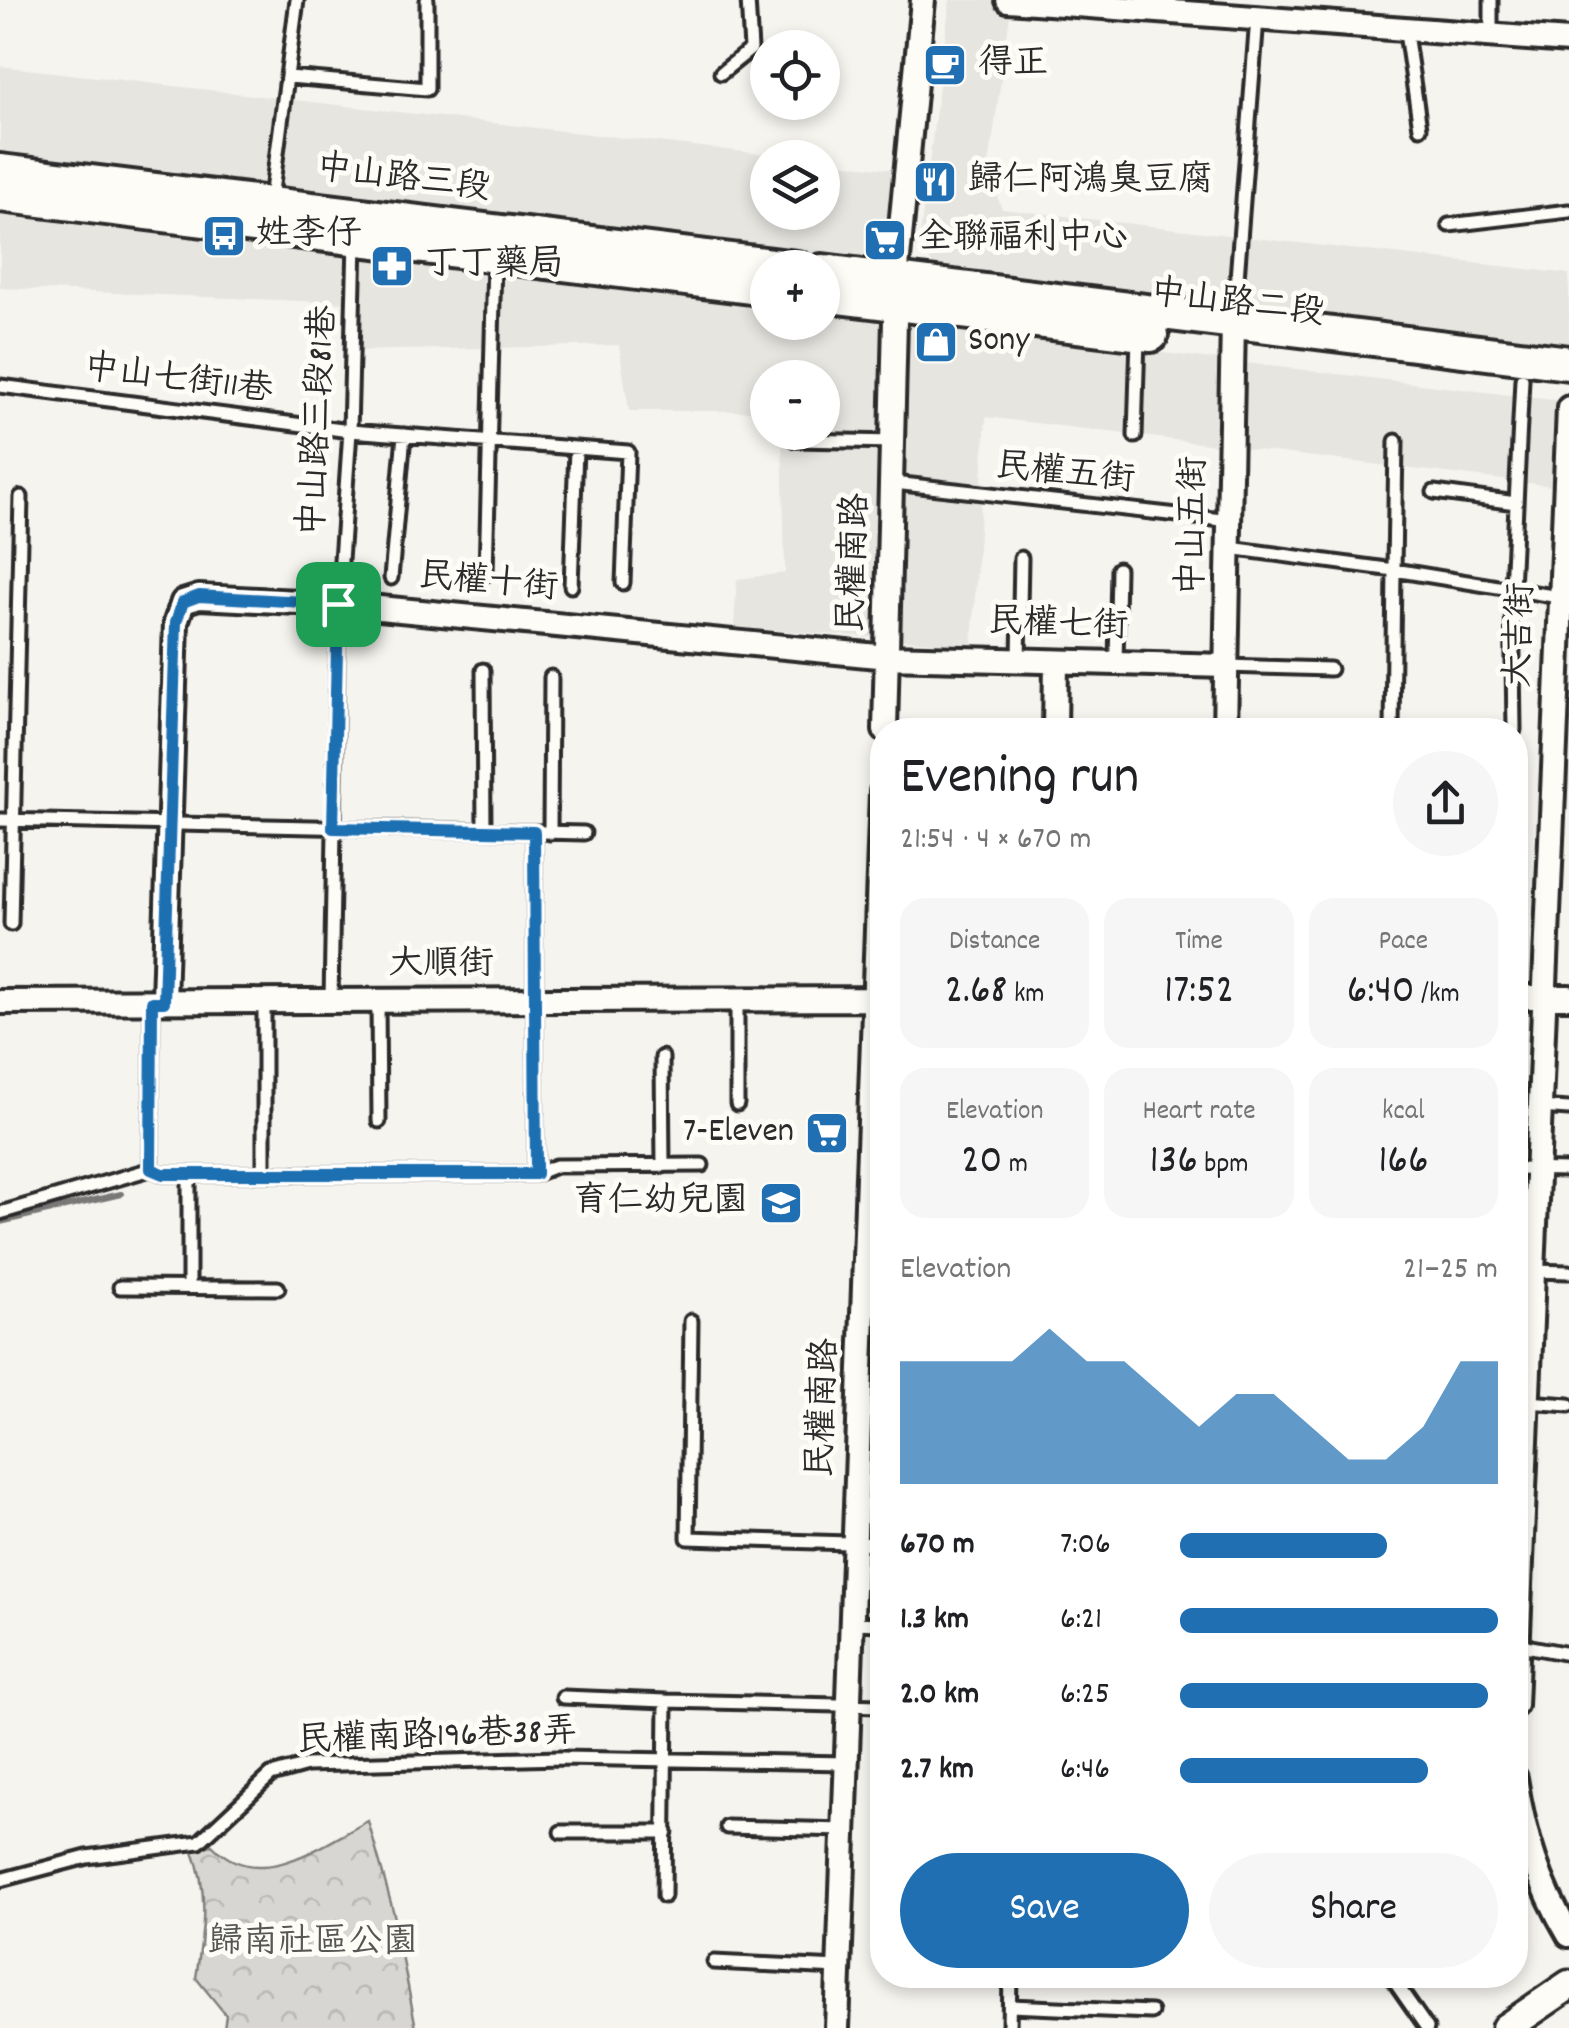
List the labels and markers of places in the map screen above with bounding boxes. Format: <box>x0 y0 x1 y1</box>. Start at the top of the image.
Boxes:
place label: 得正 <box>978 40 1048 90</box>
cafe icon: 得正 <box>922 42 968 88</box>
place label: 歸仁阿鴻臭豆腐 <box>968 157 1213 207</box>
restaurant icon: 歸仁阿鴻臭豆腐 <box>912 159 958 205</box>
place label: 姓李仔 <box>256 211 361 261</box>
bus stop icon: 姓李仔 <box>201 213 247 259</box>
place label: 全聯福利中心 <box>918 215 1128 265</box>
supermarket icon: 全聯福利中心 <box>862 217 908 263</box>
place label: 丁丁藥局 <box>424 241 564 291</box>
pharmacy icon: 丁丁藥局 <box>369 243 415 289</box>
place label: Sony <box>968 317 1030 367</box>
shop icon: Sony <box>913 319 959 365</box>
pin <box>296 562 381 647</box>
place label: 7-Eleven <box>683 1108 794 1158</box>
supermarket icon: 7-Eleven <box>804 1110 850 1156</box>
place label: 育仁幼兒園 <box>573 1178 748 1228</box>
school or university icon: 育仁幼兒園 <box>758 1180 804 1226</box>

